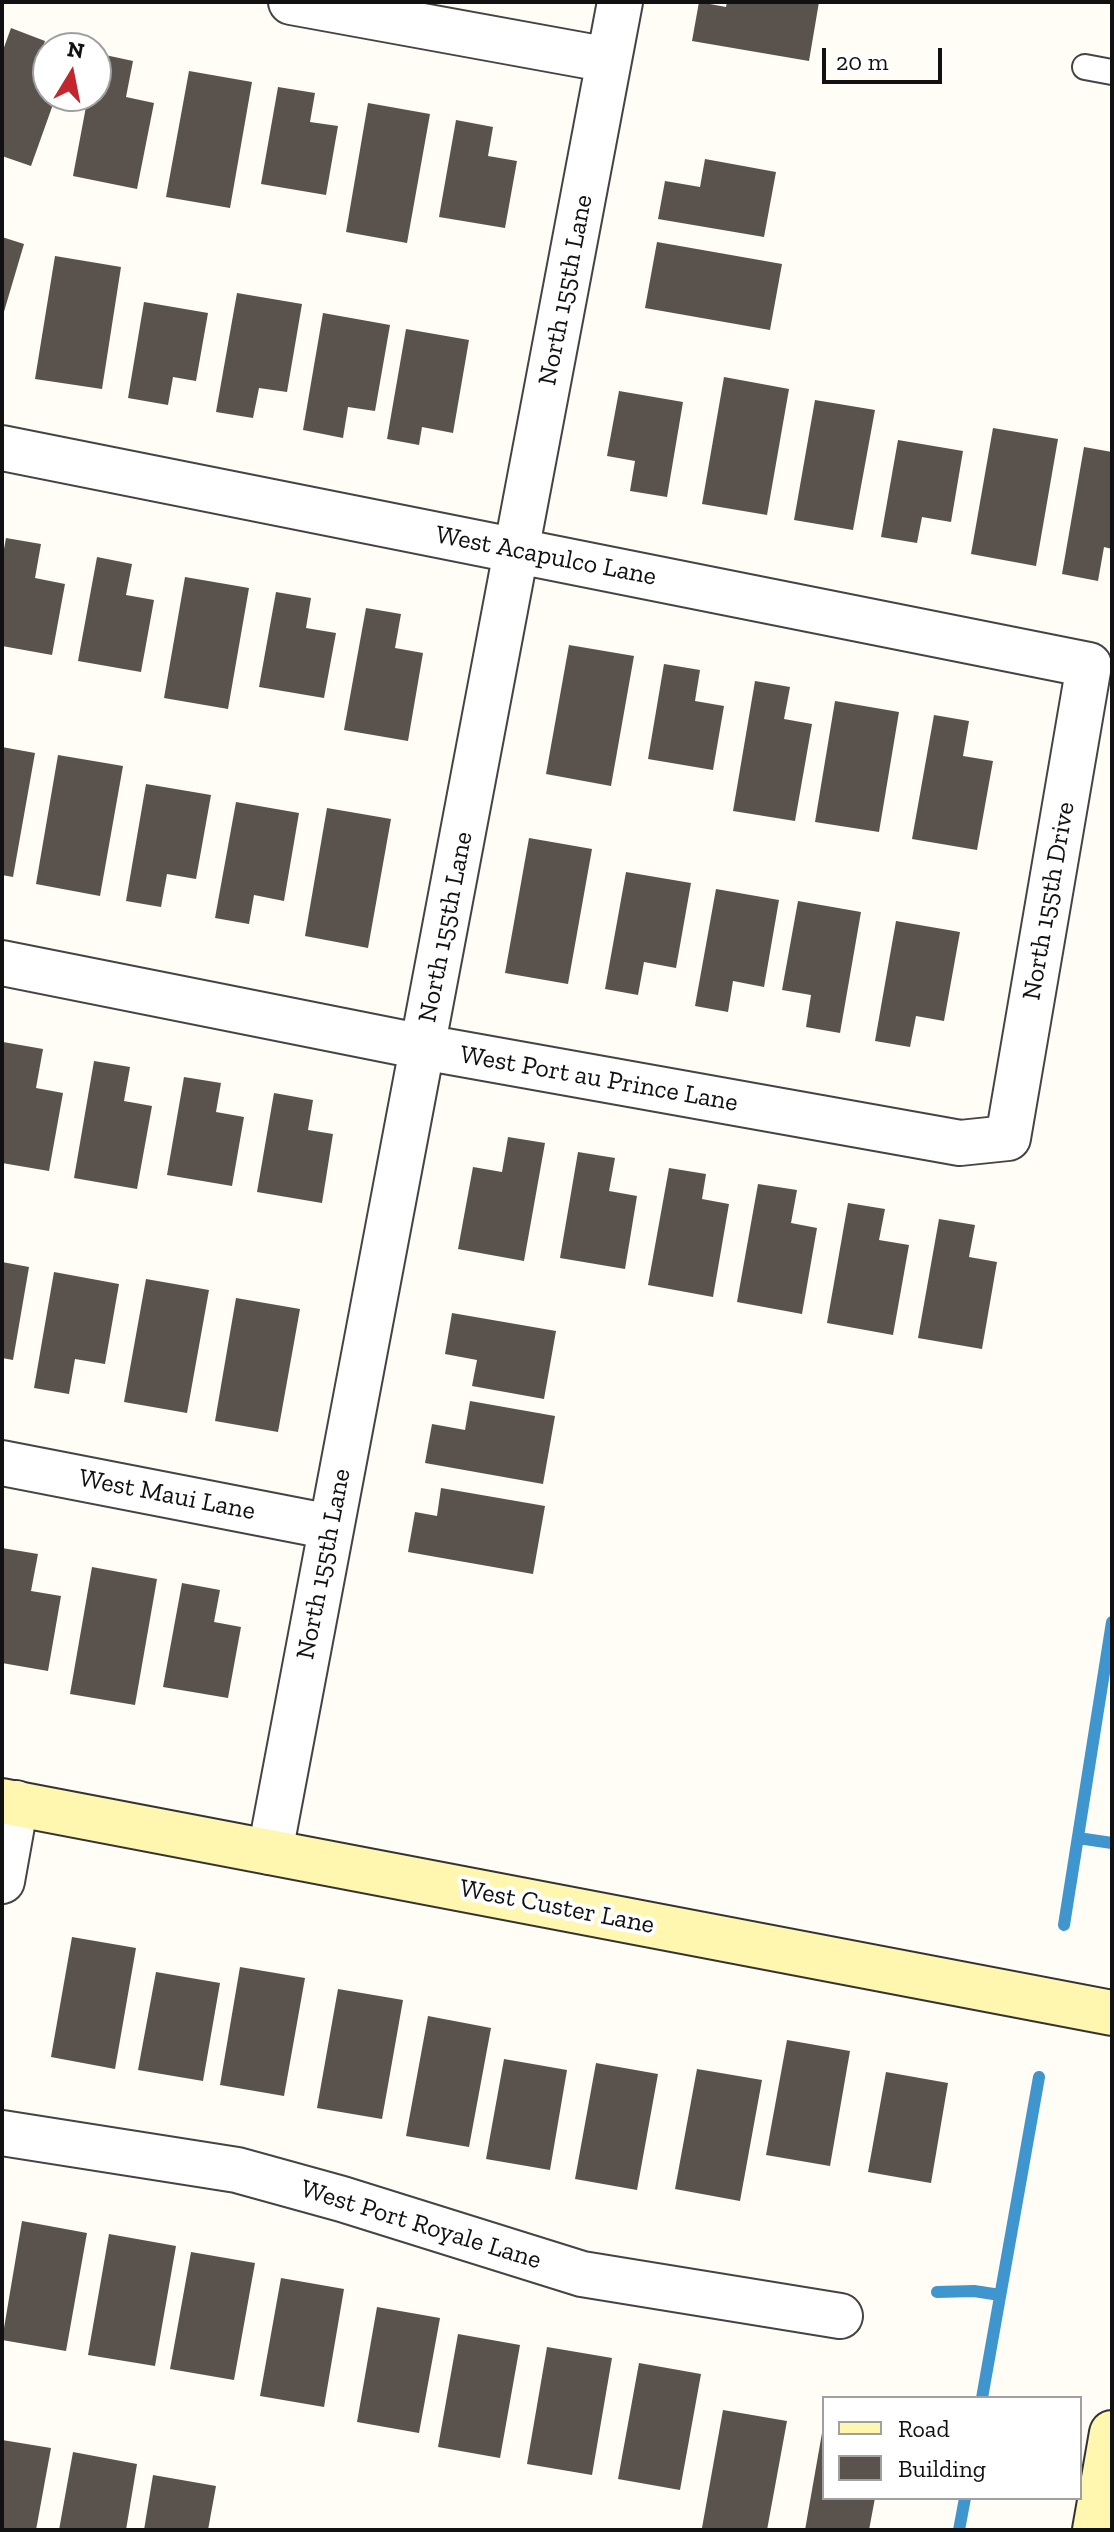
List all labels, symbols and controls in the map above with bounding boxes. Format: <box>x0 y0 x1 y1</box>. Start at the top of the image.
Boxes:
north arrow <box>32 32 112 112</box>
scale bar <box>826 32 946 82</box>
text: N <box>65 35 86 65</box>
text: 20 m <box>836 47 888 76</box>
street label: North 155th Lane <box>532 192 600 388</box>
street label: West Acapulco Lane <box>433 519 659 593</box>
street label: North 155th Drive <box>1016 799 1082 1003</box>
street label: North 155th Lane <box>412 829 480 1025</box>
street label: West Port au Prince Lane <box>458 1039 740 1119</box>
street label: West Maui Lane <box>76 1463 258 1527</box>
street label: North 155th Lane <box>290 1466 358 1662</box>
street label: West Custer Lane <box>457 1873 657 1941</box>
street label: West Port Royale Lane <box>297 2174 545 2276</box>
legend <box>822 2396 1082 2500</box>
text: Road <box>898 2414 950 2443</box>
text: Building <box>898 2454 986 2483</box>

